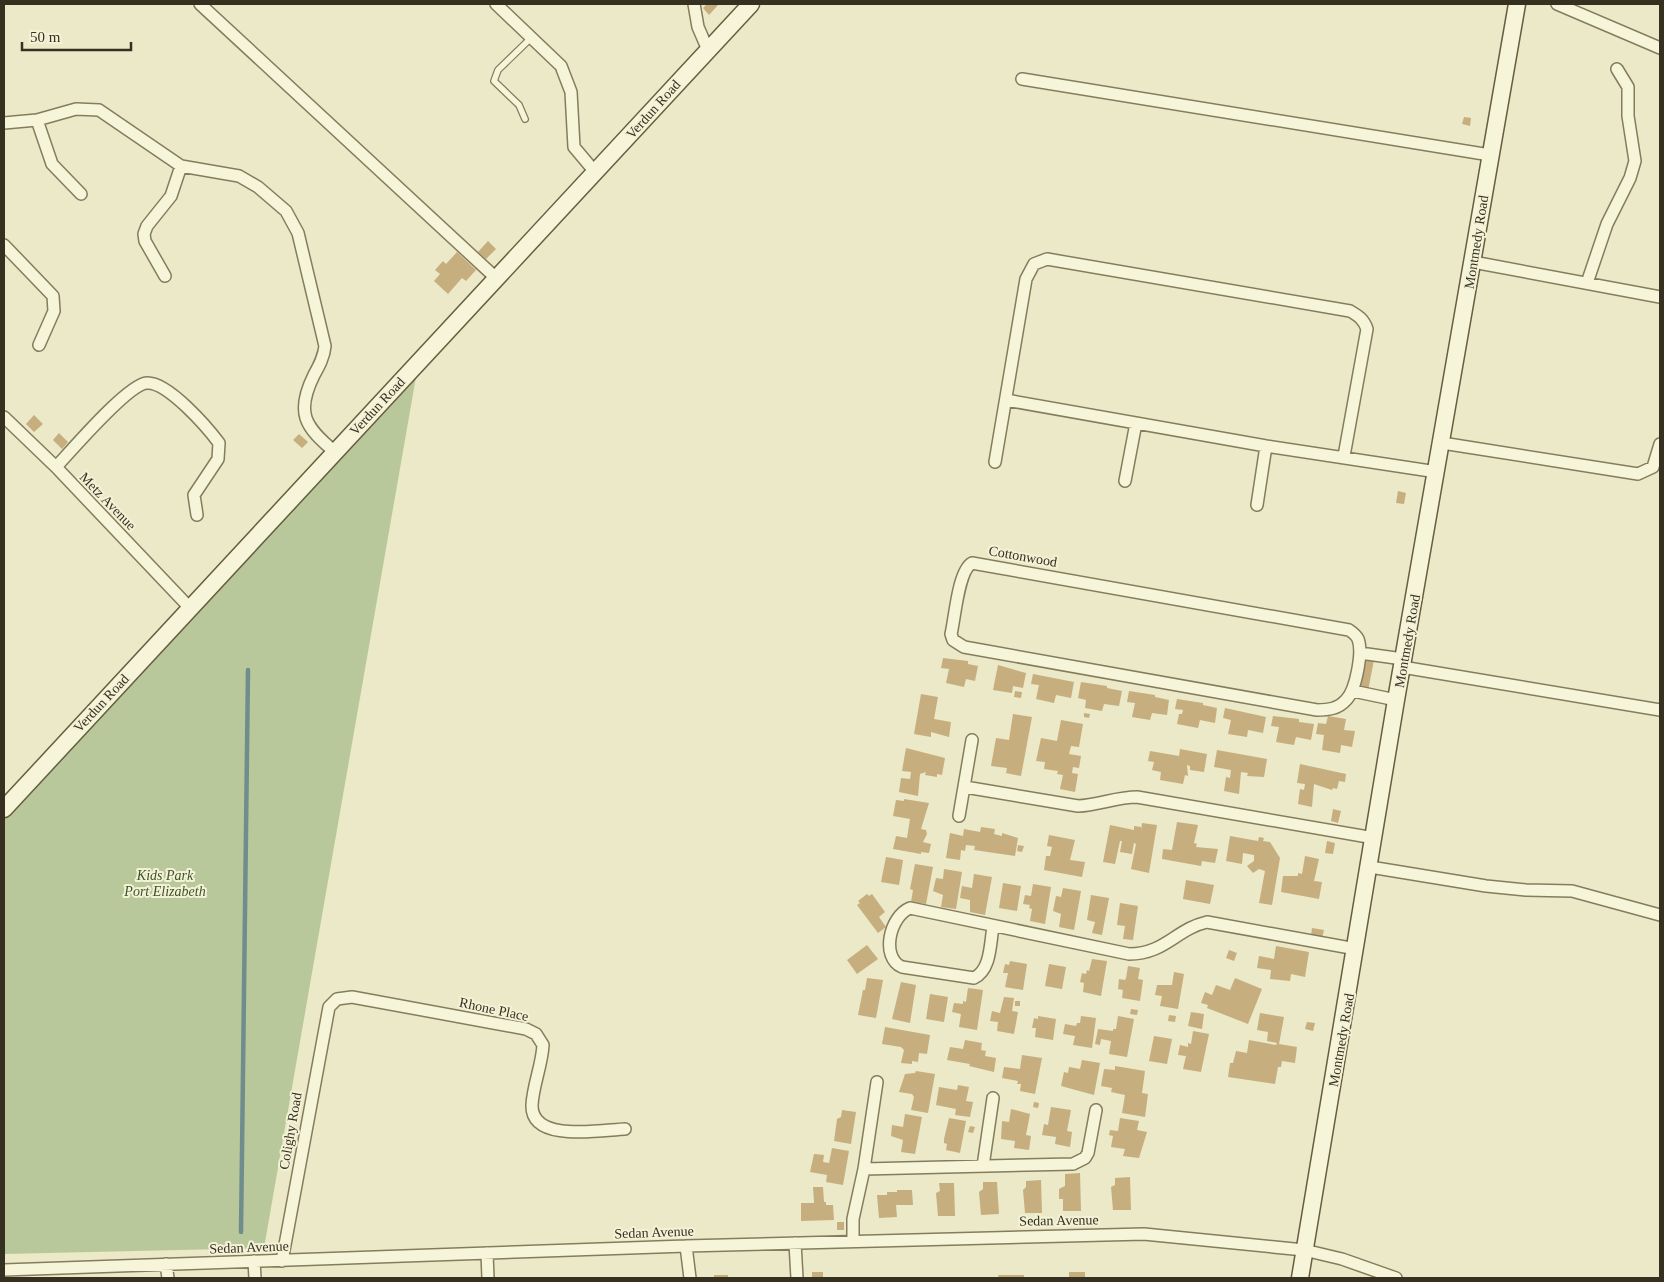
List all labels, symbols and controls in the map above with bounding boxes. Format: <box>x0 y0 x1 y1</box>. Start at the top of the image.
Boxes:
scale bar <box>22 20 131 52</box>
text: 50 m <box>30 29 61 45</box>
street label: Verdun Road <box>623 77 684 142</box>
street label: Montmedy Road <box>1462 194 1491 290</box>
street label: Verdun Road <box>347 374 408 438</box>
street label: Metz Avenue <box>77 470 139 533</box>
street label: Cottonwood <box>988 543 1058 570</box>
street label: Montmedy Road <box>1392 593 1423 689</box>
street label: Verdun Road <box>71 671 132 735</box>
park label: Kids Park Port Elizabeth <box>123 868 206 899</box>
street label: Montmedy Road <box>1326 992 1357 1088</box>
street label: Rhone Place <box>458 995 530 1024</box>
street label: Colighy Road <box>276 1091 305 1171</box>
street label: Sedan Avenue <box>1019 1212 1099 1229</box>
street label: Sedan Avenue <box>614 1224 694 1241</box>
street label: Sedan Avenue <box>209 1239 289 1256</box>

